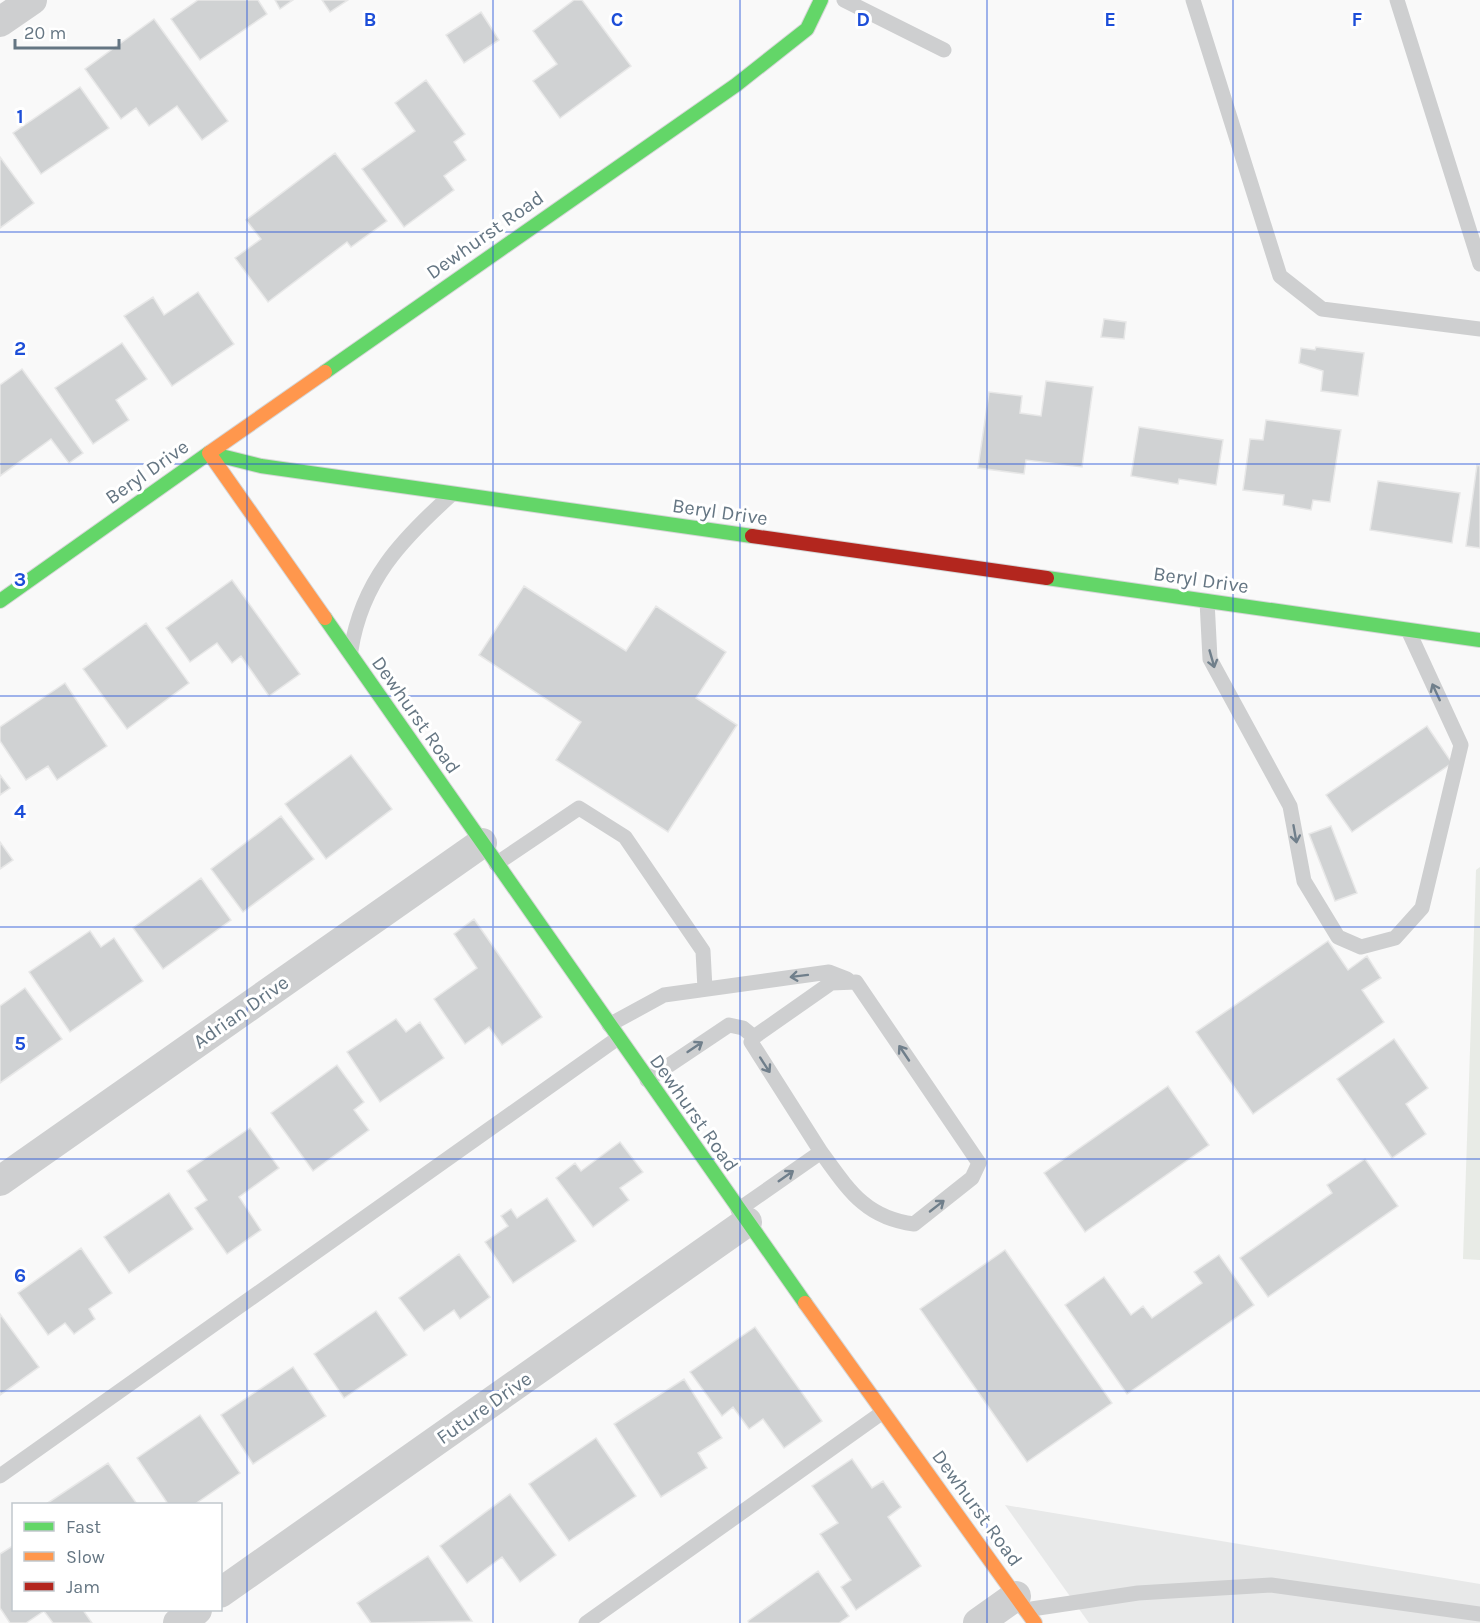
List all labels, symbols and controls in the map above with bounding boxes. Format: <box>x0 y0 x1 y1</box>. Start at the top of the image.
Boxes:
text: B <box>364 8 376 31</box>
text: C <box>611 8 623 31</box>
text: D <box>856 8 870 31</box>
text: E <box>1104 8 1116 31</box>
text: F <box>1352 8 1363 31</box>
scale bar <box>15 12 118 50</box>
text: 20 m <box>24 22 66 44</box>
text: 1 <box>16 105 24 128</box>
street label: Dewhurst Road <box>422 186 548 284</box>
text: 2 <box>14 337 26 360</box>
street label: Beryl Drive <box>101 435 193 509</box>
street label: Beryl Drive <box>671 494 769 530</box>
street label: Beryl Drive <box>1152 562 1250 598</box>
text: 3 <box>14 568 26 591</box>
one-way arrow <box>1207 649 1219 668</box>
street label: Dewhurst Road <box>367 652 465 778</box>
one-way arrow <box>1430 683 1441 701</box>
text: 4 <box>14 800 26 823</box>
one-way arrow <box>1290 823 1301 843</box>
street label: Adrian Drive <box>189 971 293 1053</box>
one-way arrow <box>790 971 810 982</box>
text: 5 <box>14 1032 26 1055</box>
one-way arrow <box>687 1041 703 1053</box>
one-way arrow <box>898 1045 910 1061</box>
street label: Dewhurst Road <box>645 1050 743 1176</box>
one-way arrow <box>759 1056 772 1073</box>
one-way arrow <box>777 1170 794 1182</box>
one-way arrow <box>929 1199 945 1212</box>
text: 6 <box>14 1264 26 1287</box>
street label: Future Drive <box>432 1367 536 1449</box>
street label: Dewhurst Road <box>927 1445 1027 1571</box>
legend <box>12 1503 222 1611</box>
text: Fast <box>66 1516 101 1538</box>
text: Slow <box>66 1546 105 1568</box>
text: Jam <box>66 1576 100 1598</box>

